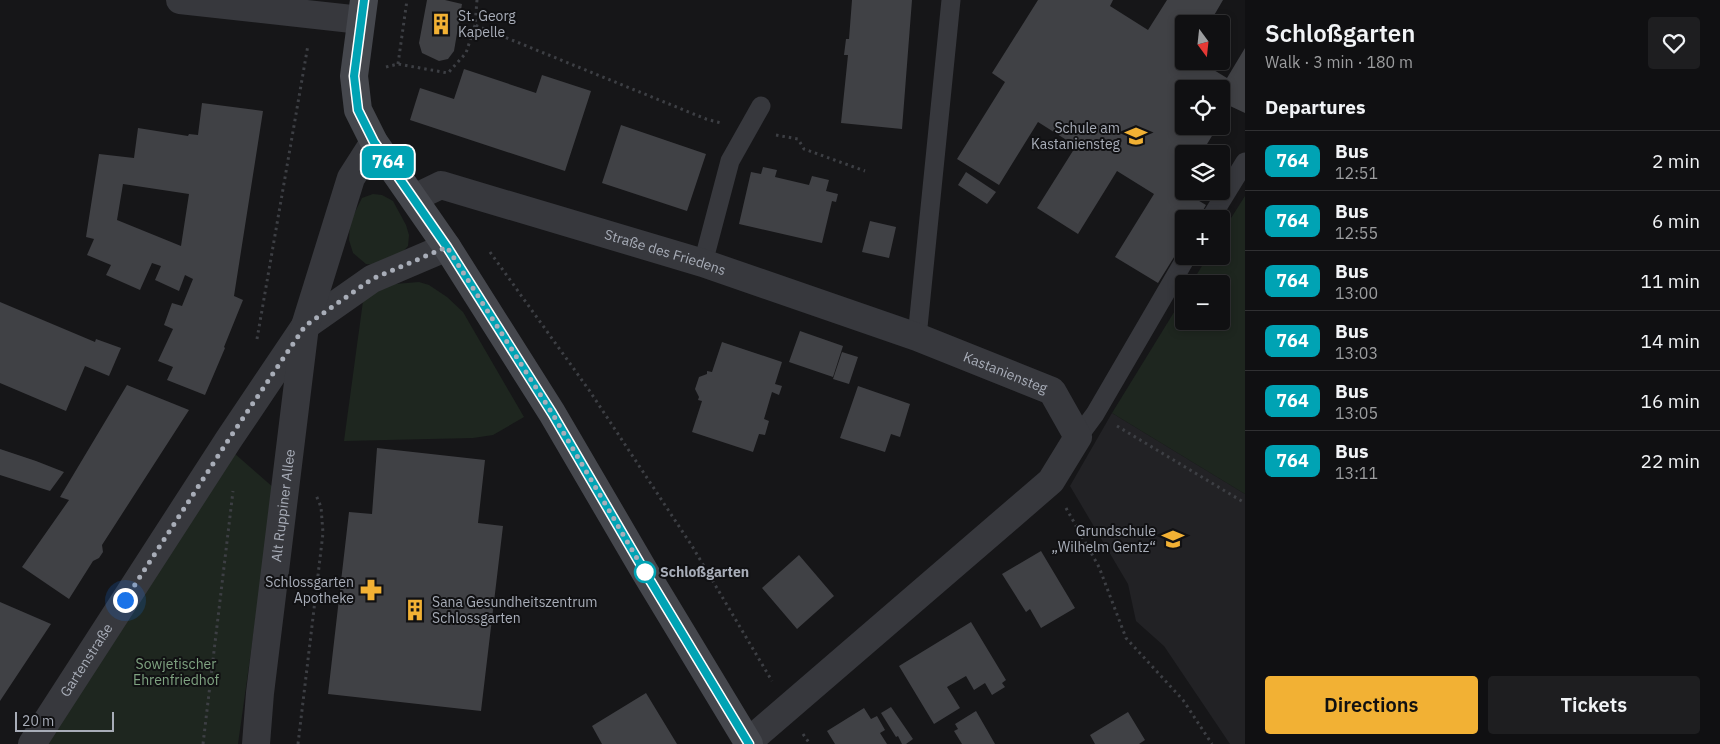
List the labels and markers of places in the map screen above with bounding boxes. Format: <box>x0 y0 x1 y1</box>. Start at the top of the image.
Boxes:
place label: St. Georg Kapelle <box>458 7 516 41</box>
building icon: St. Georg Kapelle <box>428 11 454 37</box>
place label: Schule am Kastaniensteg <box>1031 119 1121 153</box>
school or university icon: Schule am Kastaniensteg <box>1123 123 1149 149</box>
place label: Grundschule „Wilhelm Gentz“ <box>1051 522 1156 556</box>
school or university icon: Grundschule „Wilhelm Gentz“ <box>1160 526 1186 552</box>
marker: Schloßgarten <box>634 561 656 583</box>
place label: Schloßgarten <box>660 563 749 581</box>
place label: Schlossgarten Apotheke <box>265 573 354 607</box>
pharmacy icon: Schlossgarten Apotheke <box>358 577 384 603</box>
place label: Sana Gesundheitszentrum Schlossgarten <box>432 593 598 627</box>
building icon: Sana Gesundheitszentrum Schlossgarten <box>402 597 428 623</box>

